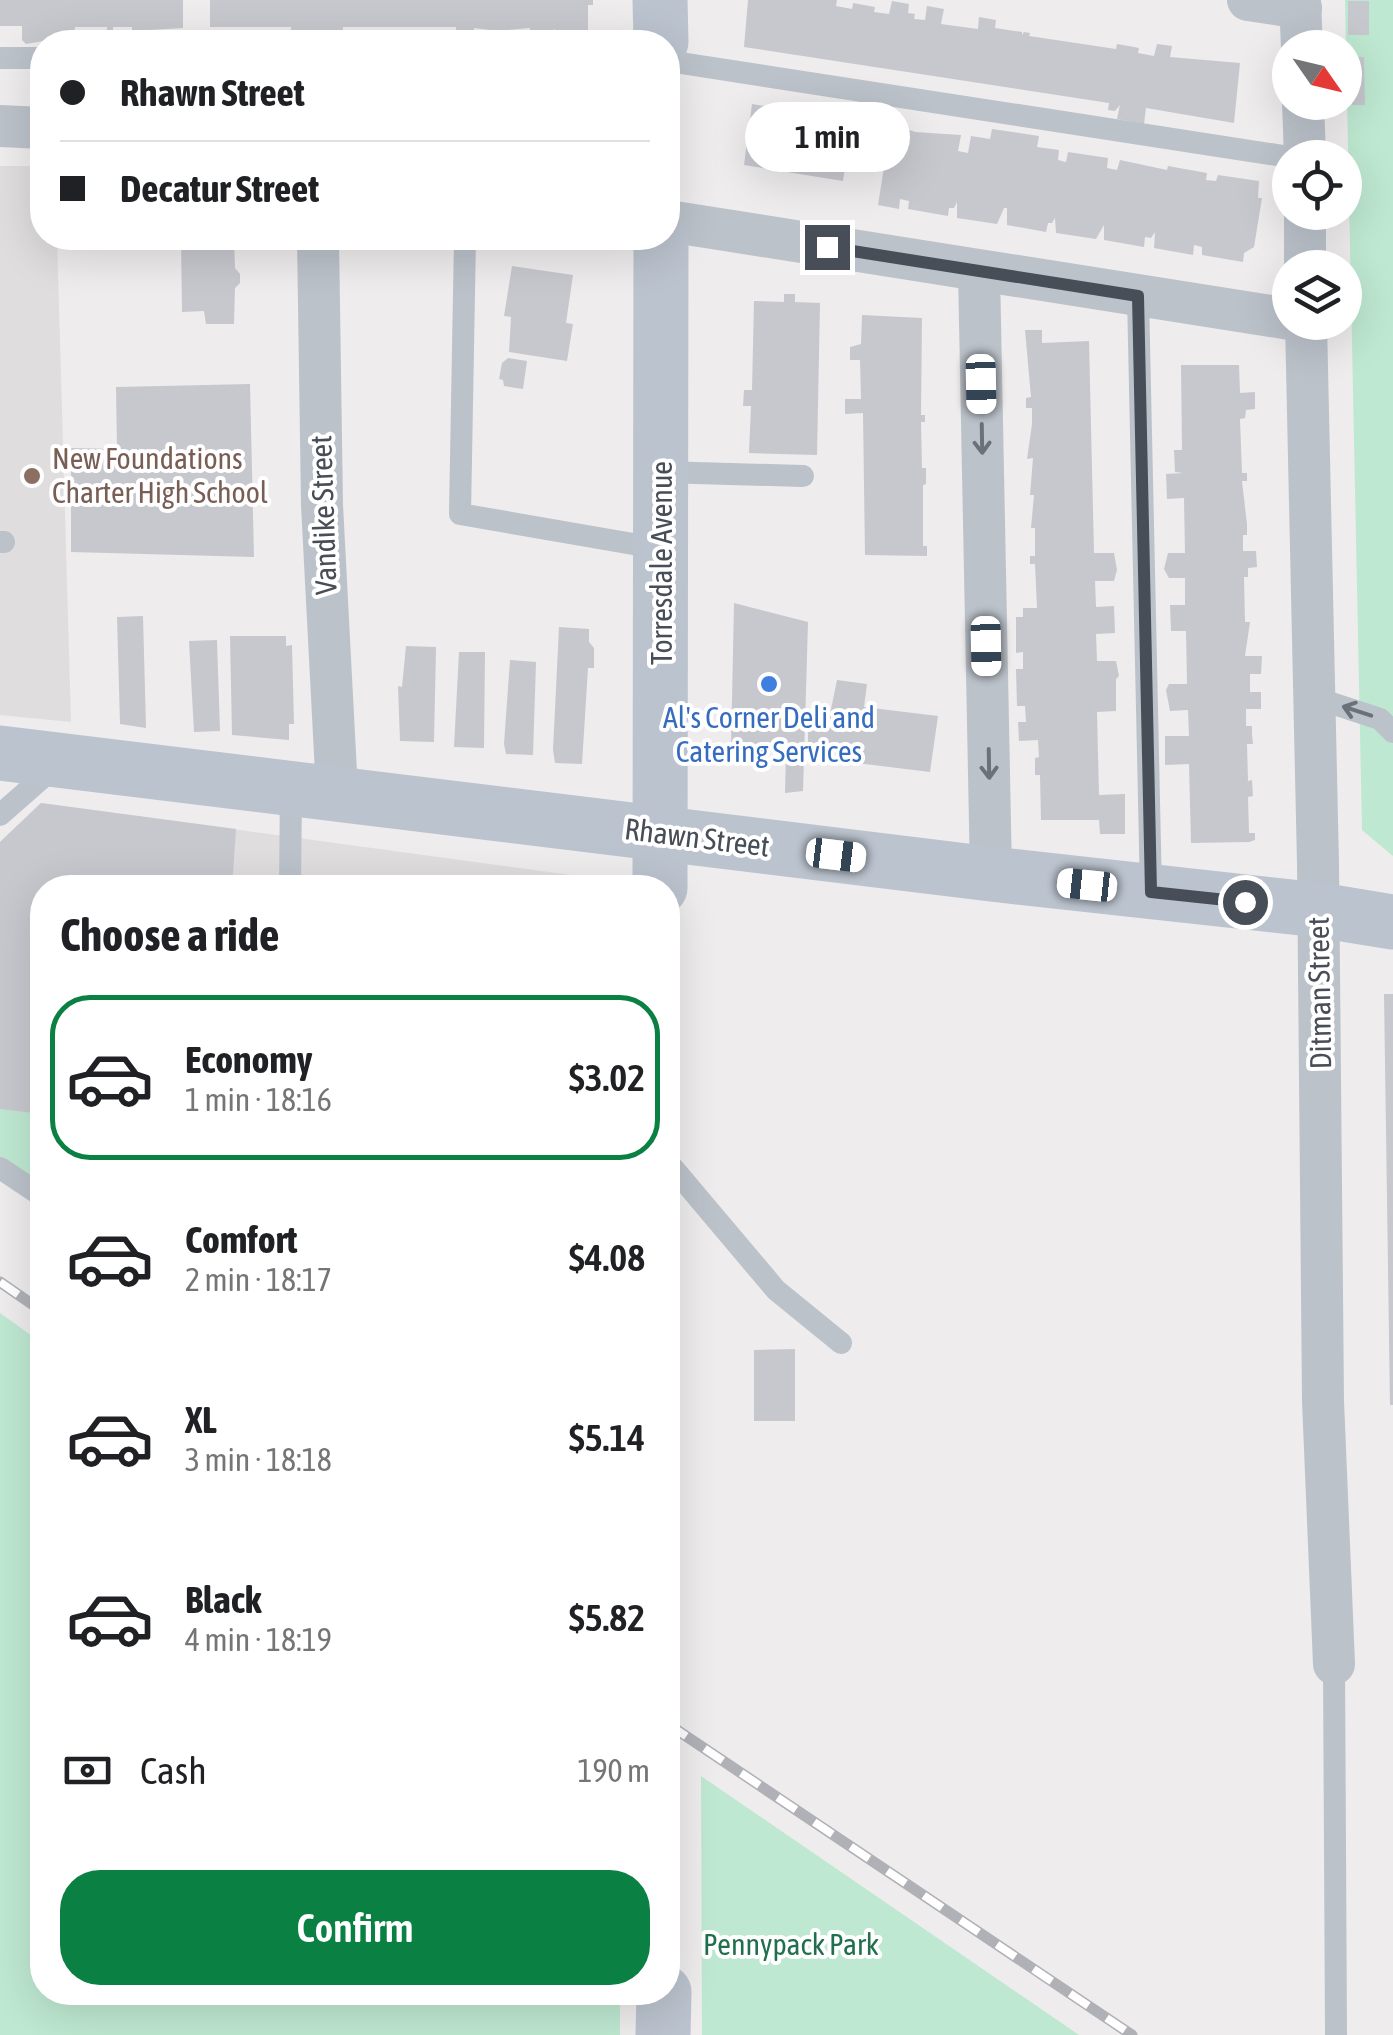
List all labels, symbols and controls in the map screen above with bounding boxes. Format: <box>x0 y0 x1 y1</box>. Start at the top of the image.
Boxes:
north arrow <box>1272 30 1362 120</box>
map controls <box>1272 30 1362 340</box>
text: Rhawn Street <box>120 71 305 114</box>
callout: 1 min <box>744 102 910 172</box>
text: 1 min <box>795 118 860 155</box>
button: locate <box>1272 140 1362 230</box>
text: Decatur Street <box>120 167 319 210</box>
route end <box>805 225 850 270</box>
button: layers <box>1272 250 1362 340</box>
car <box>965 354 997 414</box>
one-way arrow <box>972 422 992 454</box>
street label: Vandike Street <box>303 435 343 595</box>
place label: New Foundations Charter High School <box>52 441 268 509</box>
street label: Torresdale Avenue <box>644 461 678 665</box>
marker: New Foundations Charter High School <box>21 465 43 487</box>
car <box>970 616 1002 676</box>
marker: Al's Corner Deli and Catering Services <box>758 673 780 695</box>
place label: Al's Corner Deli and Catering Services <box>663 700 875 768</box>
one-way arrow <box>1341 701 1373 719</box>
one-way arrow <box>979 747 998 779</box>
street label: Rhawn Street <box>623 811 772 863</box>
car <box>804 836 868 874</box>
car <box>1056 867 1118 903</box>
route start <box>1223 880 1268 925</box>
text: Choose a ride <box>60 909 279 961</box>
street label: Ditman Street <box>1301 917 1337 1069</box>
icon: car <box>65 1033 155 1123</box>
text: Economy <box>185 1038 312 1081</box>
text: $3.02 <box>569 1056 645 1099</box>
text: 1 min · 18:16 <box>185 1081 332 1118</box>
icon: car <box>65 1213 155 1303</box>
text: Comfort <box>185 1218 297 1261</box>
text: $4.08 <box>569 1236 645 1279</box>
text: 2 min · 18:17 <box>185 1261 332 1298</box>
icon: car <box>65 1393 155 1483</box>
text: XL <box>185 1398 217 1441</box>
text: $5.14 <box>569 1416 645 1459</box>
text: 3 min · 18:18 <box>185 1441 332 1478</box>
icon: car <box>65 1573 155 1663</box>
text: Black <box>185 1578 262 1621</box>
text: $5.82 <box>569 1596 645 1639</box>
text: 4 min · 18:19 <box>185 1621 332 1658</box>
icon: cash <box>60 1743 115 1798</box>
text: Cash <box>140 1749 207 1792</box>
text: 190 m <box>577 1752 650 1789</box>
button: Confirm <box>60 1870 650 1985</box>
park label: Pennypack Park <box>703 1927 879 1961</box>

